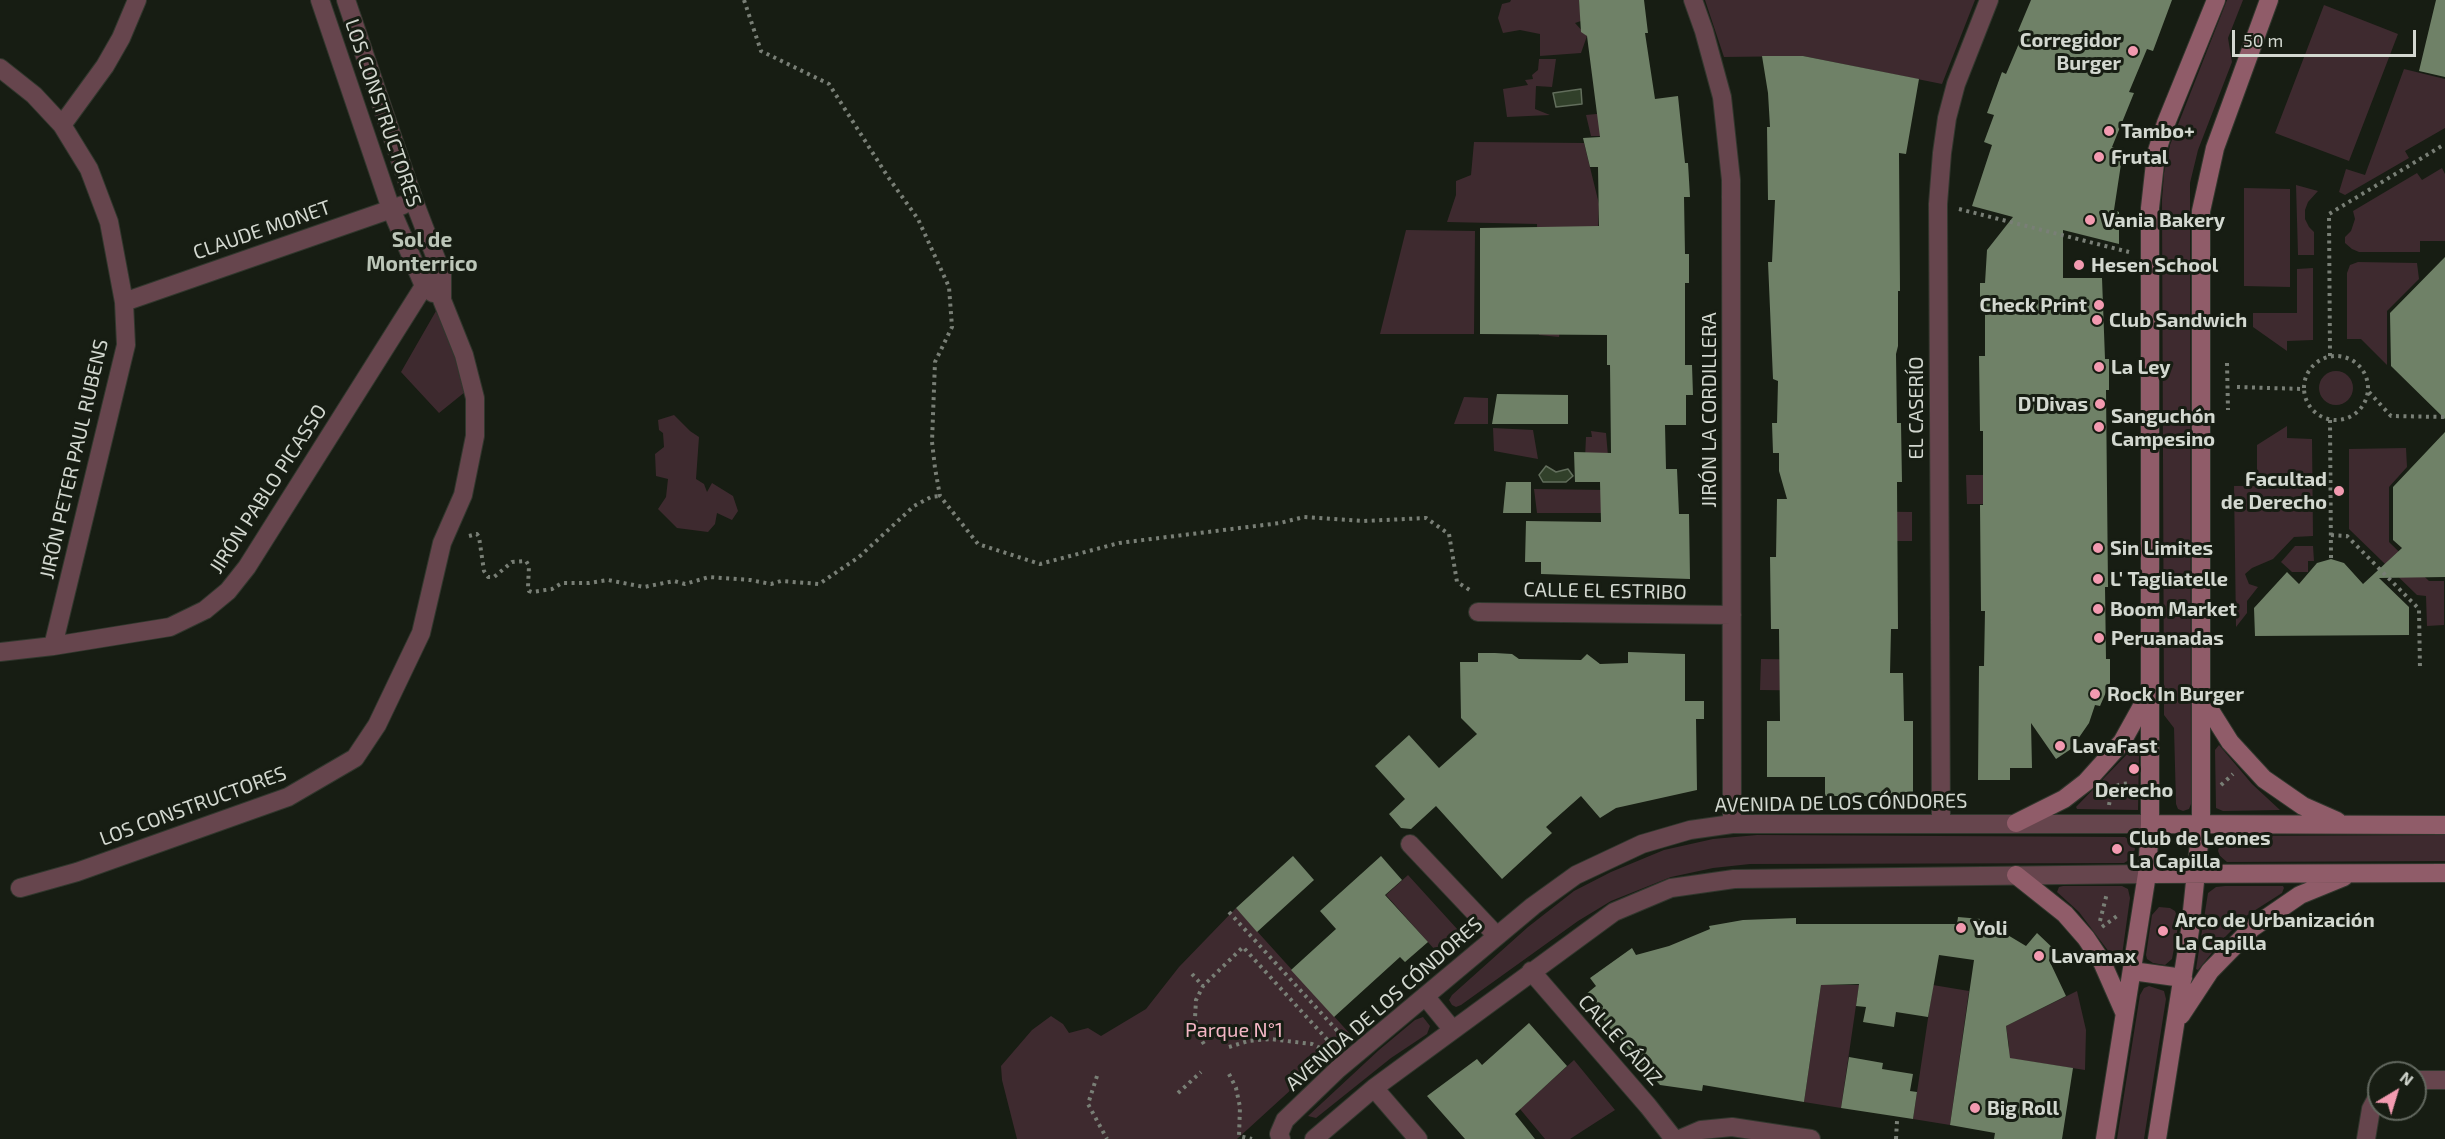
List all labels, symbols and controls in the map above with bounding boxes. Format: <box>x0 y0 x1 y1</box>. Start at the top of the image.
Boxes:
street label: LOS CONSTRUCTORES <box>340 16 426 210</box>
scale bar <box>2235 18 2420 56</box>
place label: Corregidor Burger <box>2020 28 2121 75</box>
text: 50 m <box>2243 29 2283 51</box>
marker: Corregidor Burger <box>2126 44 2140 58</box>
place label: Tambo+ <box>2121 119 2195 143</box>
marker: Tambo+ <box>2102 124 2116 138</box>
place label: Frutal <box>2111 145 2168 169</box>
marker: Frutal <box>2092 150 2106 164</box>
street label: CLAUDE MONET <box>190 195 334 265</box>
place label: Vania Bakery <box>2102 208 2225 232</box>
marker: Vania Bakery <box>2083 213 2097 227</box>
district label: Sol de Monterrico <box>366 227 478 277</box>
place label: Hesen School <box>2091 253 2218 277</box>
marker: Hesen School <box>2072 258 2086 272</box>
place label: Check Print <box>1980 293 2087 317</box>
marker: Check Print <box>2092 298 2106 312</box>
place label: Club Sandwich <box>2109 308 2247 332</box>
street label: JIRÓN LA CORDILLERA <box>1697 312 1721 508</box>
marker: Club Sandwich <box>2090 313 2104 327</box>
street label: JIRÓN PETER PAUL RUBENS <box>35 337 113 581</box>
place label: La Ley <box>2111 355 2171 379</box>
street label: EL CASERÍO <box>1904 356 1928 460</box>
marker: La Ley <box>2092 360 2106 374</box>
place label: D'Divas <box>2018 392 2088 416</box>
marker: D'Divas <box>2093 397 2107 411</box>
street label: JIRÓN PABLO PICASSO <box>204 400 332 578</box>
place label: Sanguchón Campesino <box>2111 404 2216 451</box>
marker: Sanguchón Campesino <box>2092 420 2106 434</box>
place label: Facultad de Derecho <box>2221 467 2327 514</box>
marker: Facultad de Derecho <box>2332 484 2346 498</box>
place label: Sin Limites <box>2110 536 2213 560</box>
marker: Sin Limites <box>2091 541 2105 555</box>
place label: L' Tagliatelle <box>2110 567 2228 591</box>
marker: L' Tagliatelle <box>2091 572 2105 586</box>
street label: CALLE EL ESTRIBO <box>1523 578 1687 604</box>
place label: Boom Market <box>2110 597 2237 621</box>
marker: Boom Market <box>2091 602 2105 616</box>
place label: Peruanadas <box>2111 626 2224 650</box>
marker: Peruanadas <box>2092 631 2106 645</box>
place label: Rock In Burger <box>2107 682 2244 706</box>
marker: Rock In Burger <box>2088 687 2102 701</box>
place label: LavaFast <box>2072 734 2158 758</box>
marker: LavaFast <box>2053 739 2067 753</box>
street label: LOS CONSTRUCTORES <box>96 761 290 851</box>
marker: Derecho <box>2127 762 2141 776</box>
place label: Derecho <box>2095 778 2173 802</box>
street label: AVENIDA DE LOS CÓNDORES <box>1715 789 1967 817</box>
place label: Club de Leones La Capilla <box>2129 826 2271 873</box>
marker: Club de Leones La Capilla <box>2110 842 2124 856</box>
place label: Arco de Urbanización La Capilla <box>2175 908 2375 955</box>
street label: AVENIDA DE LOS CÓNDORES <box>1281 912 1487 1096</box>
place label: Yoli <box>1973 916 2008 940</box>
marker: Yoli <box>1954 921 1968 935</box>
marker: Arco de Urbanización La Capilla <box>2156 924 2170 938</box>
place label: Lavamax <box>2051 944 2136 968</box>
marker: Lavamax <box>2032 949 2046 963</box>
street label: CALLE CÁDIZ <box>1573 990 1667 1090</box>
park label: Parque N°1 <box>1185 1018 1283 1042</box>
north arrow <box>2367 1061 2427 1121</box>
text: N <box>2397 1067 2418 1089</box>
place label: Big Roll <box>1987 1096 2059 1120</box>
marker: Big Roll <box>1968 1101 1982 1115</box>

